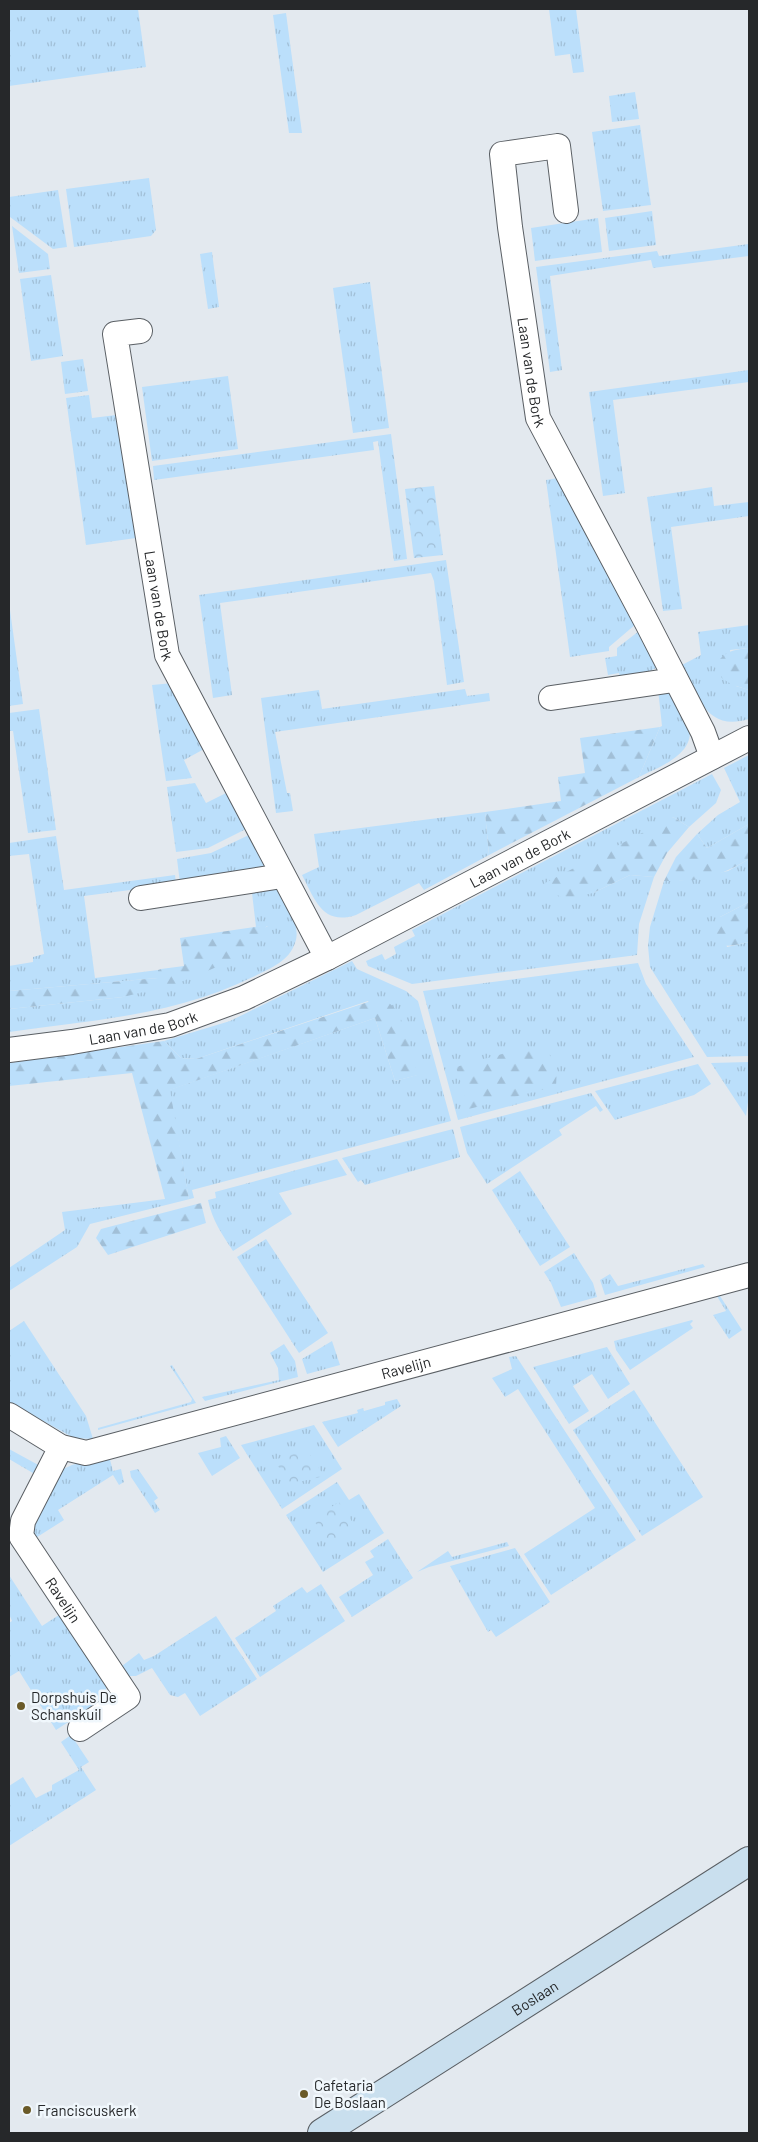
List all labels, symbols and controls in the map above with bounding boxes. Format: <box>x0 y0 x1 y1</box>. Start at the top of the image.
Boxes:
street label: Laan van de Bork <box>514 316 550 430</box>
street label: Laan van de Bork <box>141 549 177 664</box>
street label: Laan van de Bork <box>466 824 573 891</box>
street label: Laan van de Bork <box>87 1007 200 1048</box>
street label: Ravelijn <box>379 1352 433 1382</box>
street label: Ravelijn <box>42 1574 85 1626</box>
place label: Dorpshuis De Schanskuil <box>31 1688 117 1723</box>
marker: Dorpshuis De Schanskuil <box>15 1700 27 1712</box>
street label: Boslaan <box>508 1976 561 2019</box>
place label: Cafetaria De Boslaan <box>314 2076 386 2111</box>
marker: Cafetaria De Boslaan <box>298 2088 310 2100</box>
place label: Franciscuskerk <box>37 2101 137 2119</box>
marker: Franciscuskerk <box>21 2104 33 2116</box>

